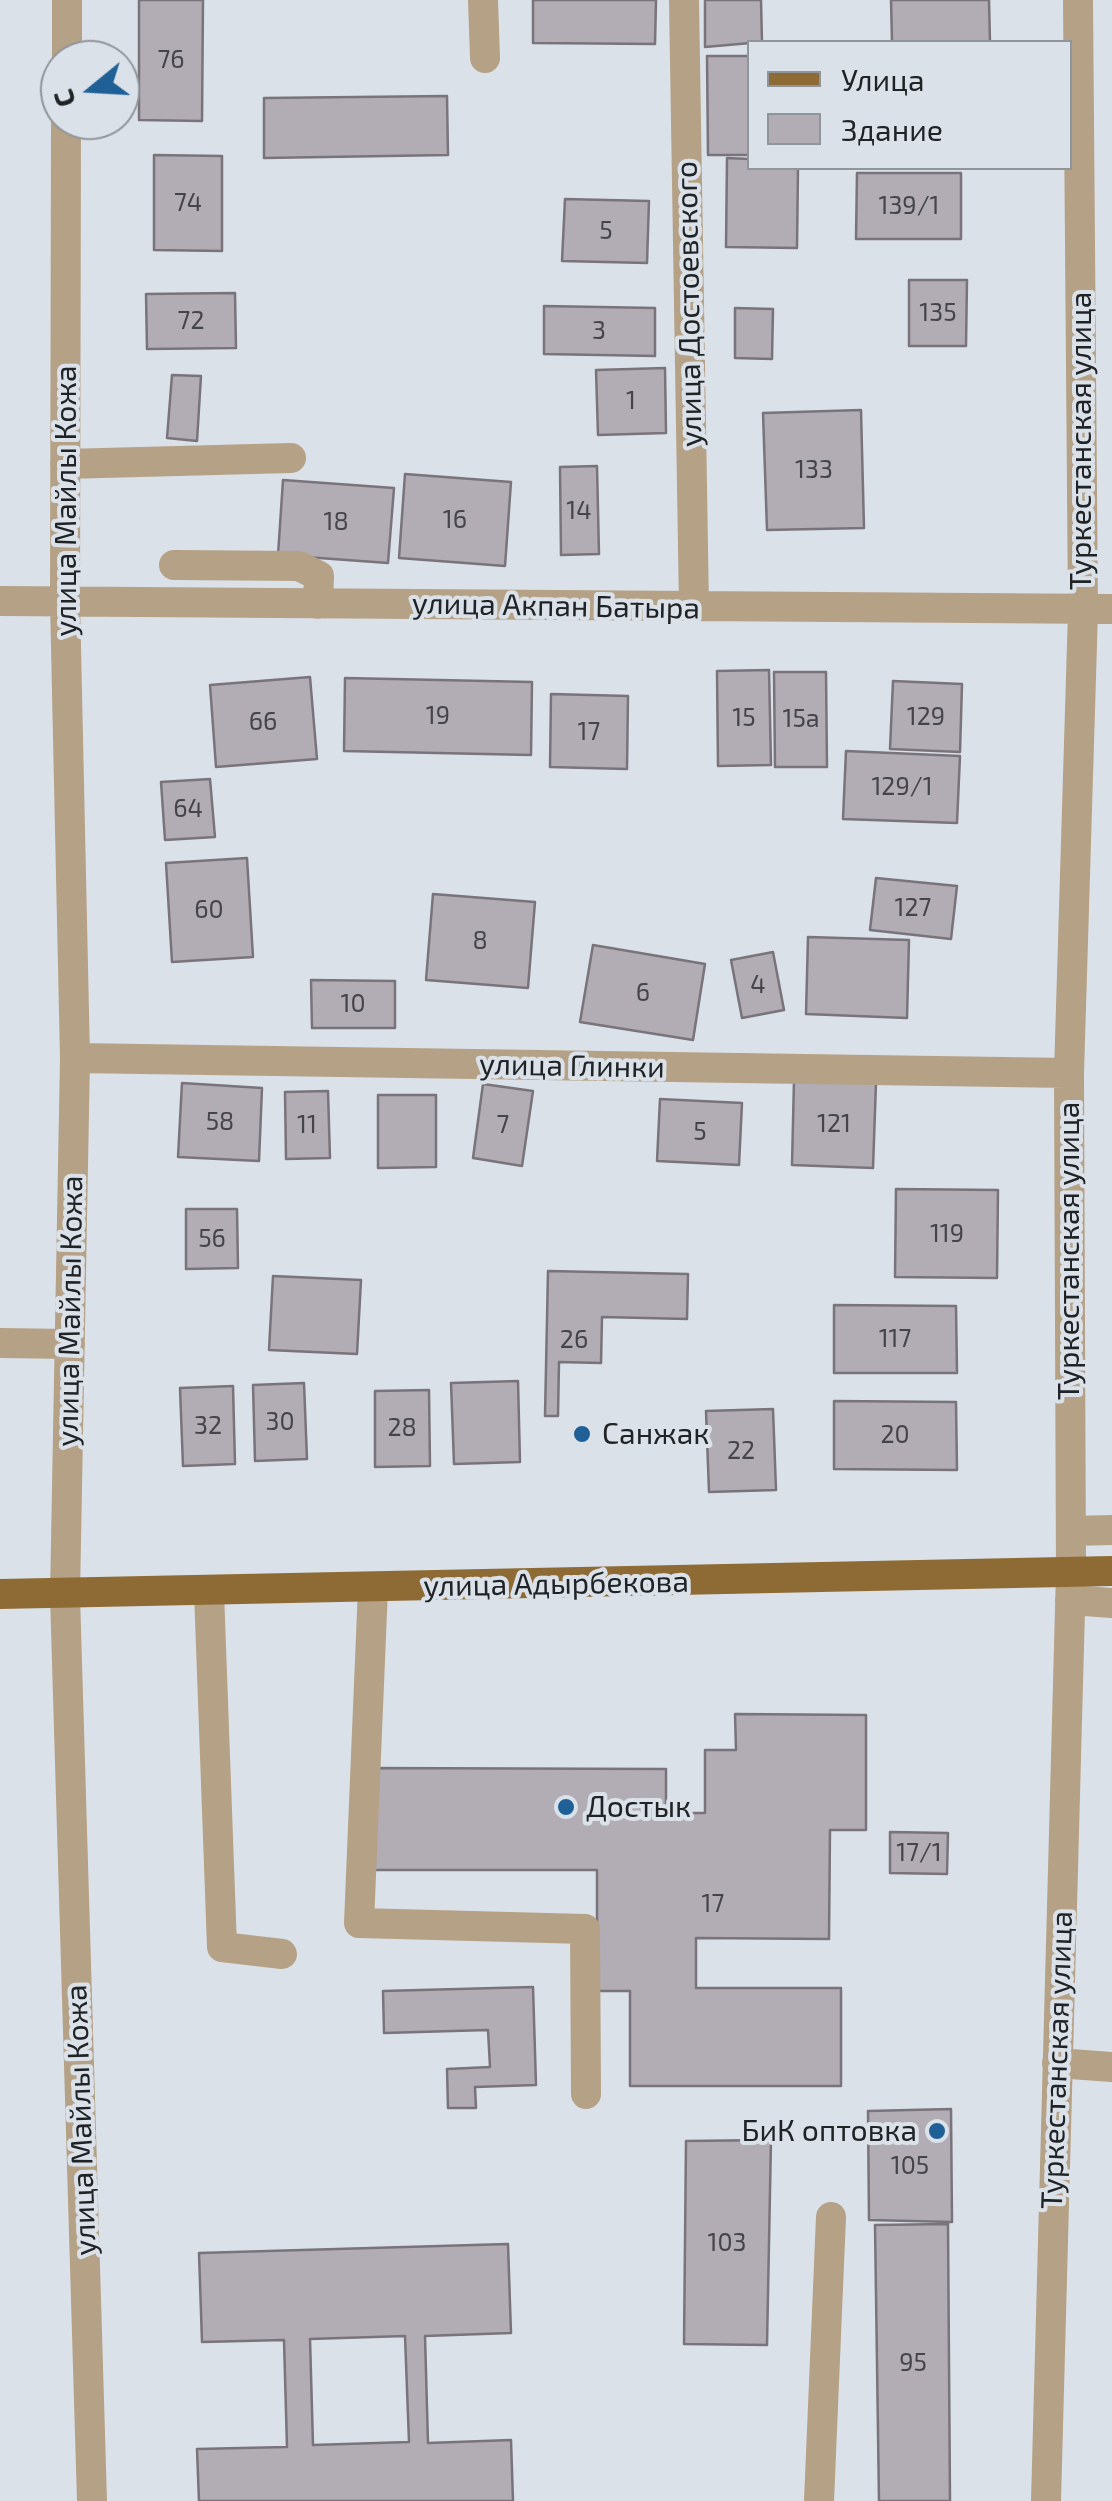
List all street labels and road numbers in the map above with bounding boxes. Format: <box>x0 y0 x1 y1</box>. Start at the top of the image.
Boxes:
street label: улица Достоевского <box>669 161 709 447</box>
street label: Туркестанская улица <box>1063 292 1099 590</box>
street label: улица Майлы Кожа <box>48 365 84 637</box>
street label: улица Акпан Батыра <box>412 585 700 627</box>
street label: улица Глинки <box>479 1046 665 1086</box>
street label: Туркестанская улица <box>1051 1102 1087 1400</box>
street label: улица Майлы Кожа <box>50 1175 90 1447</box>
street label: улица Адырбекова <box>423 1564 689 1604</box>
street label: Туркестанская улица <box>1034 1910 1080 2210</box>
street label: улица Майлы Кожа <box>58 1984 104 2256</box>

